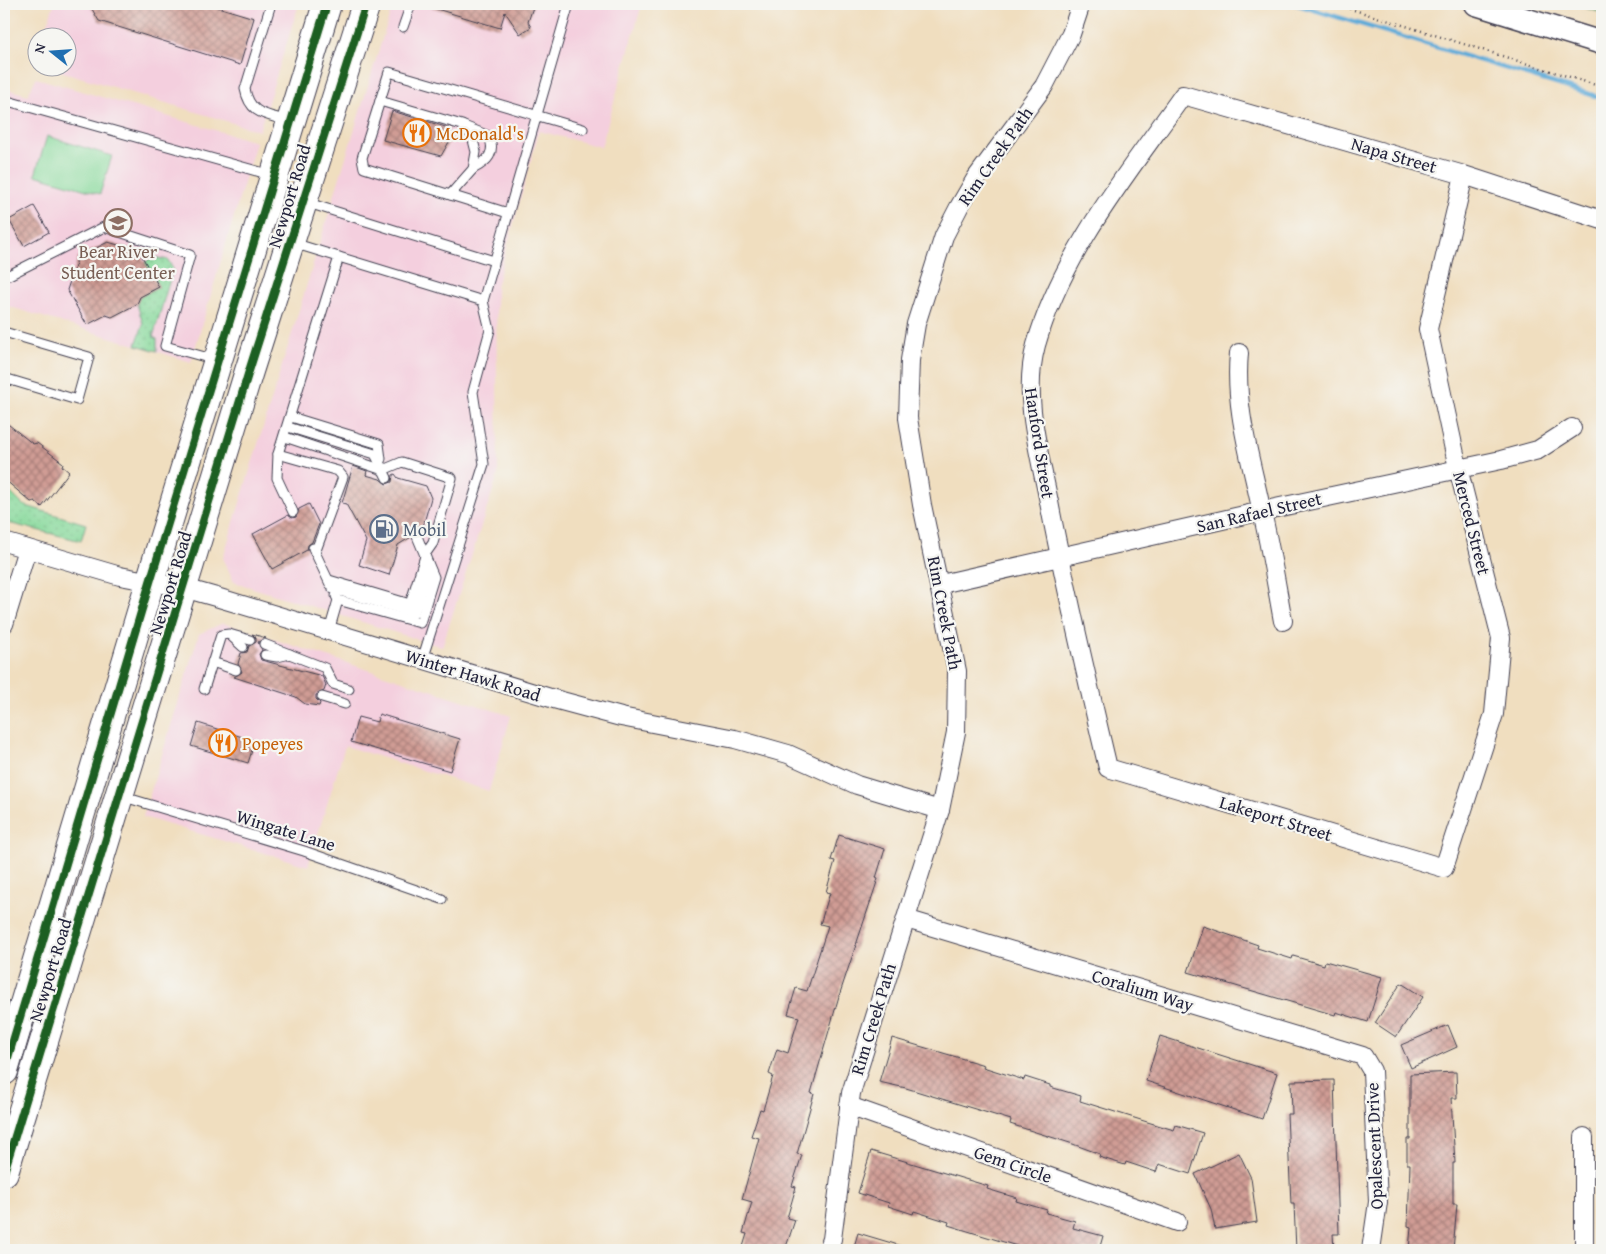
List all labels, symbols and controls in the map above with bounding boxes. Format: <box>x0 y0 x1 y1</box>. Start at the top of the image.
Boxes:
north arrow <box>28 28 78 78</box>
text: N <box>29 40 51 56</box>
street label: Rim Creek Path <box>951 101 1039 211</box>
restaurant icon: McDonald's <box>402 118 432 148</box>
place label: McDonald's <box>436 120 524 147</box>
street label: Napa Street <box>1348 130 1441 180</box>
street label: Newport Road <box>260 140 318 251</box>
school or university icon: Bear River Student Center <box>103 208 133 238</box>
place label: Bear River Student Center <box>61 238 176 286</box>
street label: Hanford Street <box>1018 386 1062 501</box>
street label: Merced Street <box>1446 468 1498 578</box>
street label: San Rafael Street <box>1194 484 1325 539</box>
fuel station icon: Mobil <box>369 514 399 544</box>
place label: Mobil <box>403 516 446 543</box>
street label: Newport Road <box>141 527 199 638</box>
street label: Rim Creek Path <box>921 554 969 672</box>
street label: Winter Hawk Road <box>402 642 544 709</box>
restaurant icon: Popeyes <box>208 728 238 758</box>
place label: Popeyes <box>242 730 303 757</box>
street label: Lakeport Street <box>1216 788 1336 848</box>
street label: Wingate Lane <box>233 802 339 858</box>
street label: Newport Road <box>21 914 79 1025</box>
street label: Rim Creek Path <box>843 960 903 1078</box>
street label: Coralium Way <box>1089 962 1197 1018</box>
street label: Opalescent Drive <box>1358 1082 1390 1210</box>
street label: Gem Circle <box>970 1138 1056 1190</box>

